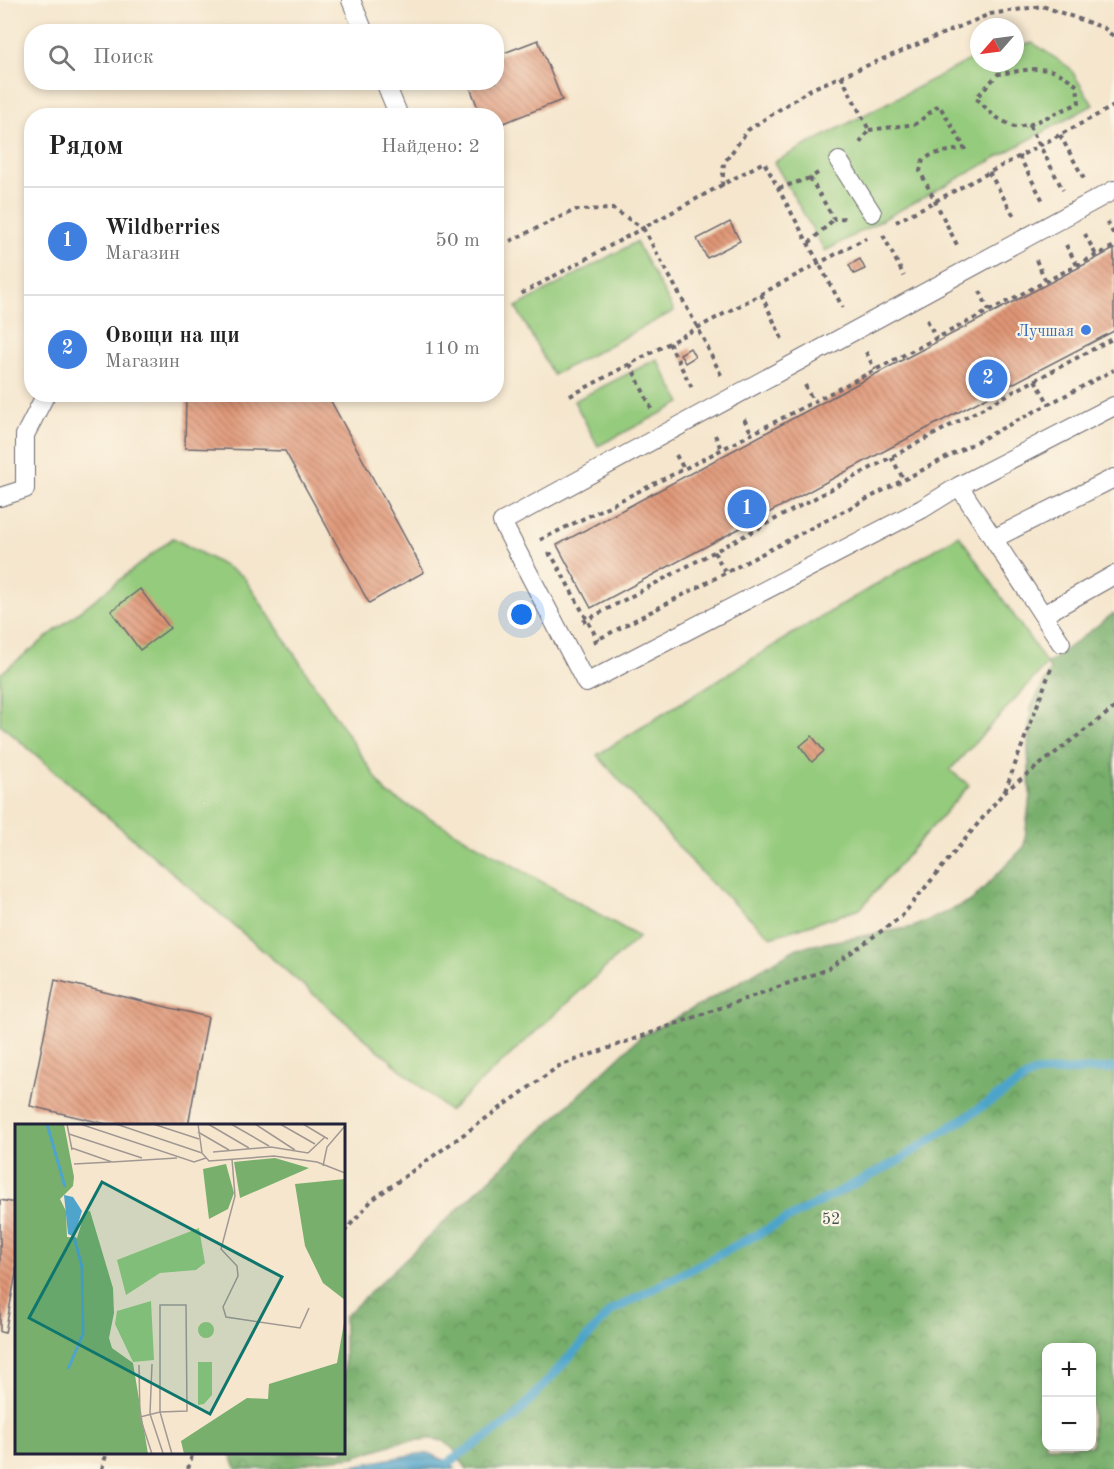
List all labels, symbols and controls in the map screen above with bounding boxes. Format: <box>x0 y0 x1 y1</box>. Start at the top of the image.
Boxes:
north arrow <box>970 18 1024 72</box>
search box <box>24 24 504 90</box>
icon: search <box>45 41 78 74</box>
text: Поиск <box>93 46 154 68</box>
text: Рядом <box>48 134 123 160</box>
text: Найдено: 2 <box>381 137 480 157</box>
text: Wildberries <box>105 217 220 239</box>
text: 1 <box>62 231 73 251</box>
text: 50 m <box>435 231 480 251</box>
text: Магазин <box>105 244 180 264</box>
marker: Лучшая <box>1079 323 1093 337</box>
place label: Лучшая <box>1017 324 1074 340</box>
text: Овощи на щи <box>105 325 240 347</box>
text: 2 <box>62 339 73 359</box>
text: 110 m <box>424 339 480 359</box>
text: Магазин <box>105 352 180 372</box>
pin: 2 <box>968 356 1008 401</box>
pin: 1 <box>728 486 766 532</box>
your location <box>507 600 536 629</box>
inset map <box>15 1124 345 1454</box>
park label: 52 <box>822 1212 840 1228</box>
map controls <box>1042 1343 1096 1451</box>
button: + <box>1042 1343 1096 1397</box>
button: − <box>1042 1397 1096 1451</box>

